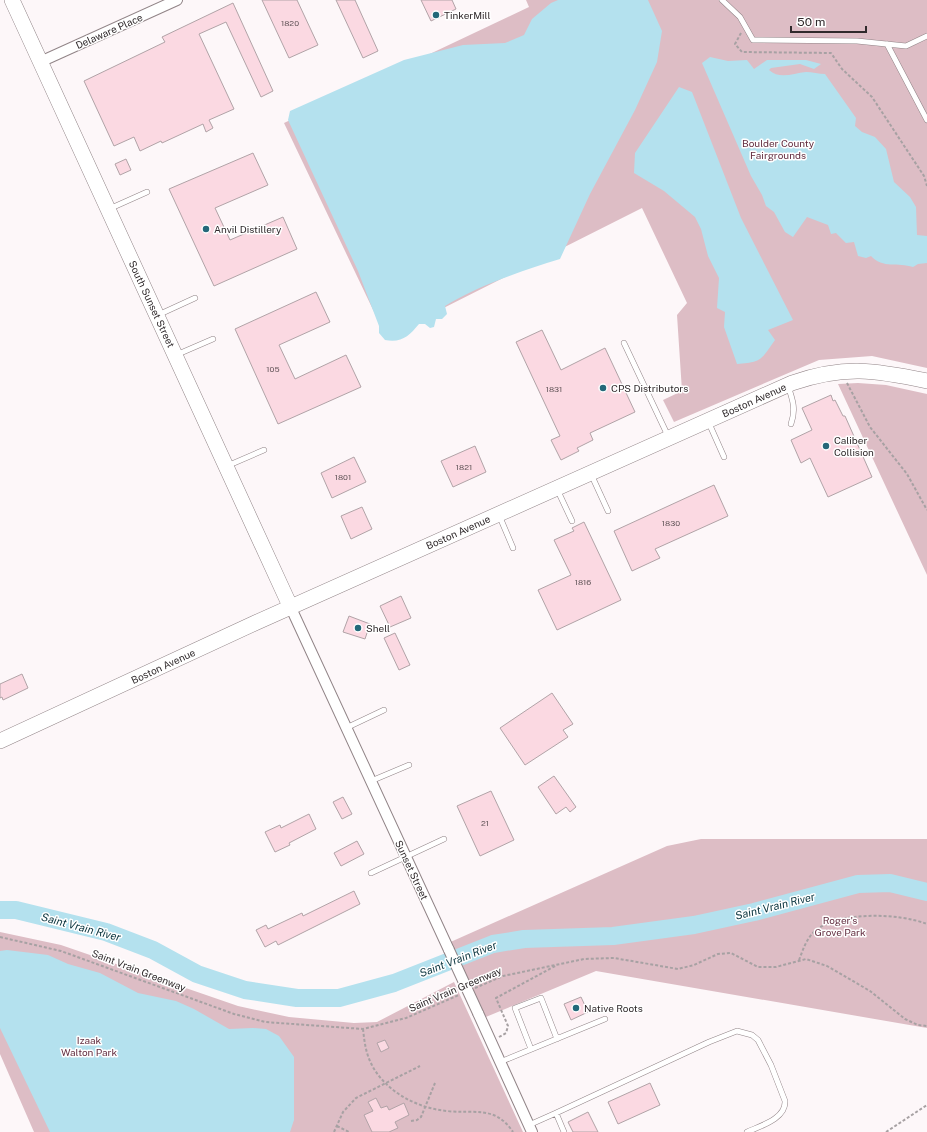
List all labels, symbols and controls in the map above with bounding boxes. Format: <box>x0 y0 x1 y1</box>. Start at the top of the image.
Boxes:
scale bar <box>791 8 866 34</box>
place label: TinkerMill <box>444 9 491 21</box>
marker: TinkerMill <box>431 10 441 20</box>
street label: Delaware Place <box>74 11 145 51</box>
text: 50 m <box>797 15 825 29</box>
house number: 1820 <box>281 18 299 28</box>
park label: Boulder County Fairgrounds <box>742 137 815 161</box>
place label: Anvil Distillery <box>214 223 282 235</box>
marker: Anvil Distillery <box>201 224 211 234</box>
street label: South Sunset Street <box>127 259 177 349</box>
house number: 105 <box>266 364 280 374</box>
street label: Boston Avenue <box>720 380 788 420</box>
place label: CPS Distributors <box>611 382 688 394</box>
marker: CPS Distributors <box>598 383 608 393</box>
house number: 1831 <box>546 384 562 394</box>
place label: Caliber Collision <box>834 434 874 458</box>
marker: Caliber Collision <box>821 441 831 451</box>
house number: 1821 <box>456 462 472 472</box>
house number: 1801 <box>335 472 351 482</box>
street label: Boston Avenue <box>424 512 492 552</box>
house number: 1830 <box>662 518 680 528</box>
house number: 1816 <box>575 577 591 587</box>
place label: Shell <box>366 622 390 634</box>
marker: Shell <box>353 623 363 633</box>
street label: Boston Avenue <box>129 646 197 686</box>
house number: 21 <box>481 818 489 828</box>
street label: Sunset Street <box>393 838 431 902</box>
water label: Saint Vrain River <box>734 890 817 922</box>
water label: Saint Vrain River <box>40 911 123 944</box>
park label: Roger's Grove Park <box>814 914 866 938</box>
water label: Saint Vrain River <box>418 938 499 979</box>
street label: Saint Vrain Greenway <box>90 947 188 994</box>
street label: Saint Vrain Greenway <box>407 964 504 1014</box>
place label: Native Roots <box>584 1002 643 1014</box>
marker: Native Roots <box>571 1003 581 1013</box>
park label: Izaak Walton Park <box>61 1034 117 1058</box>

